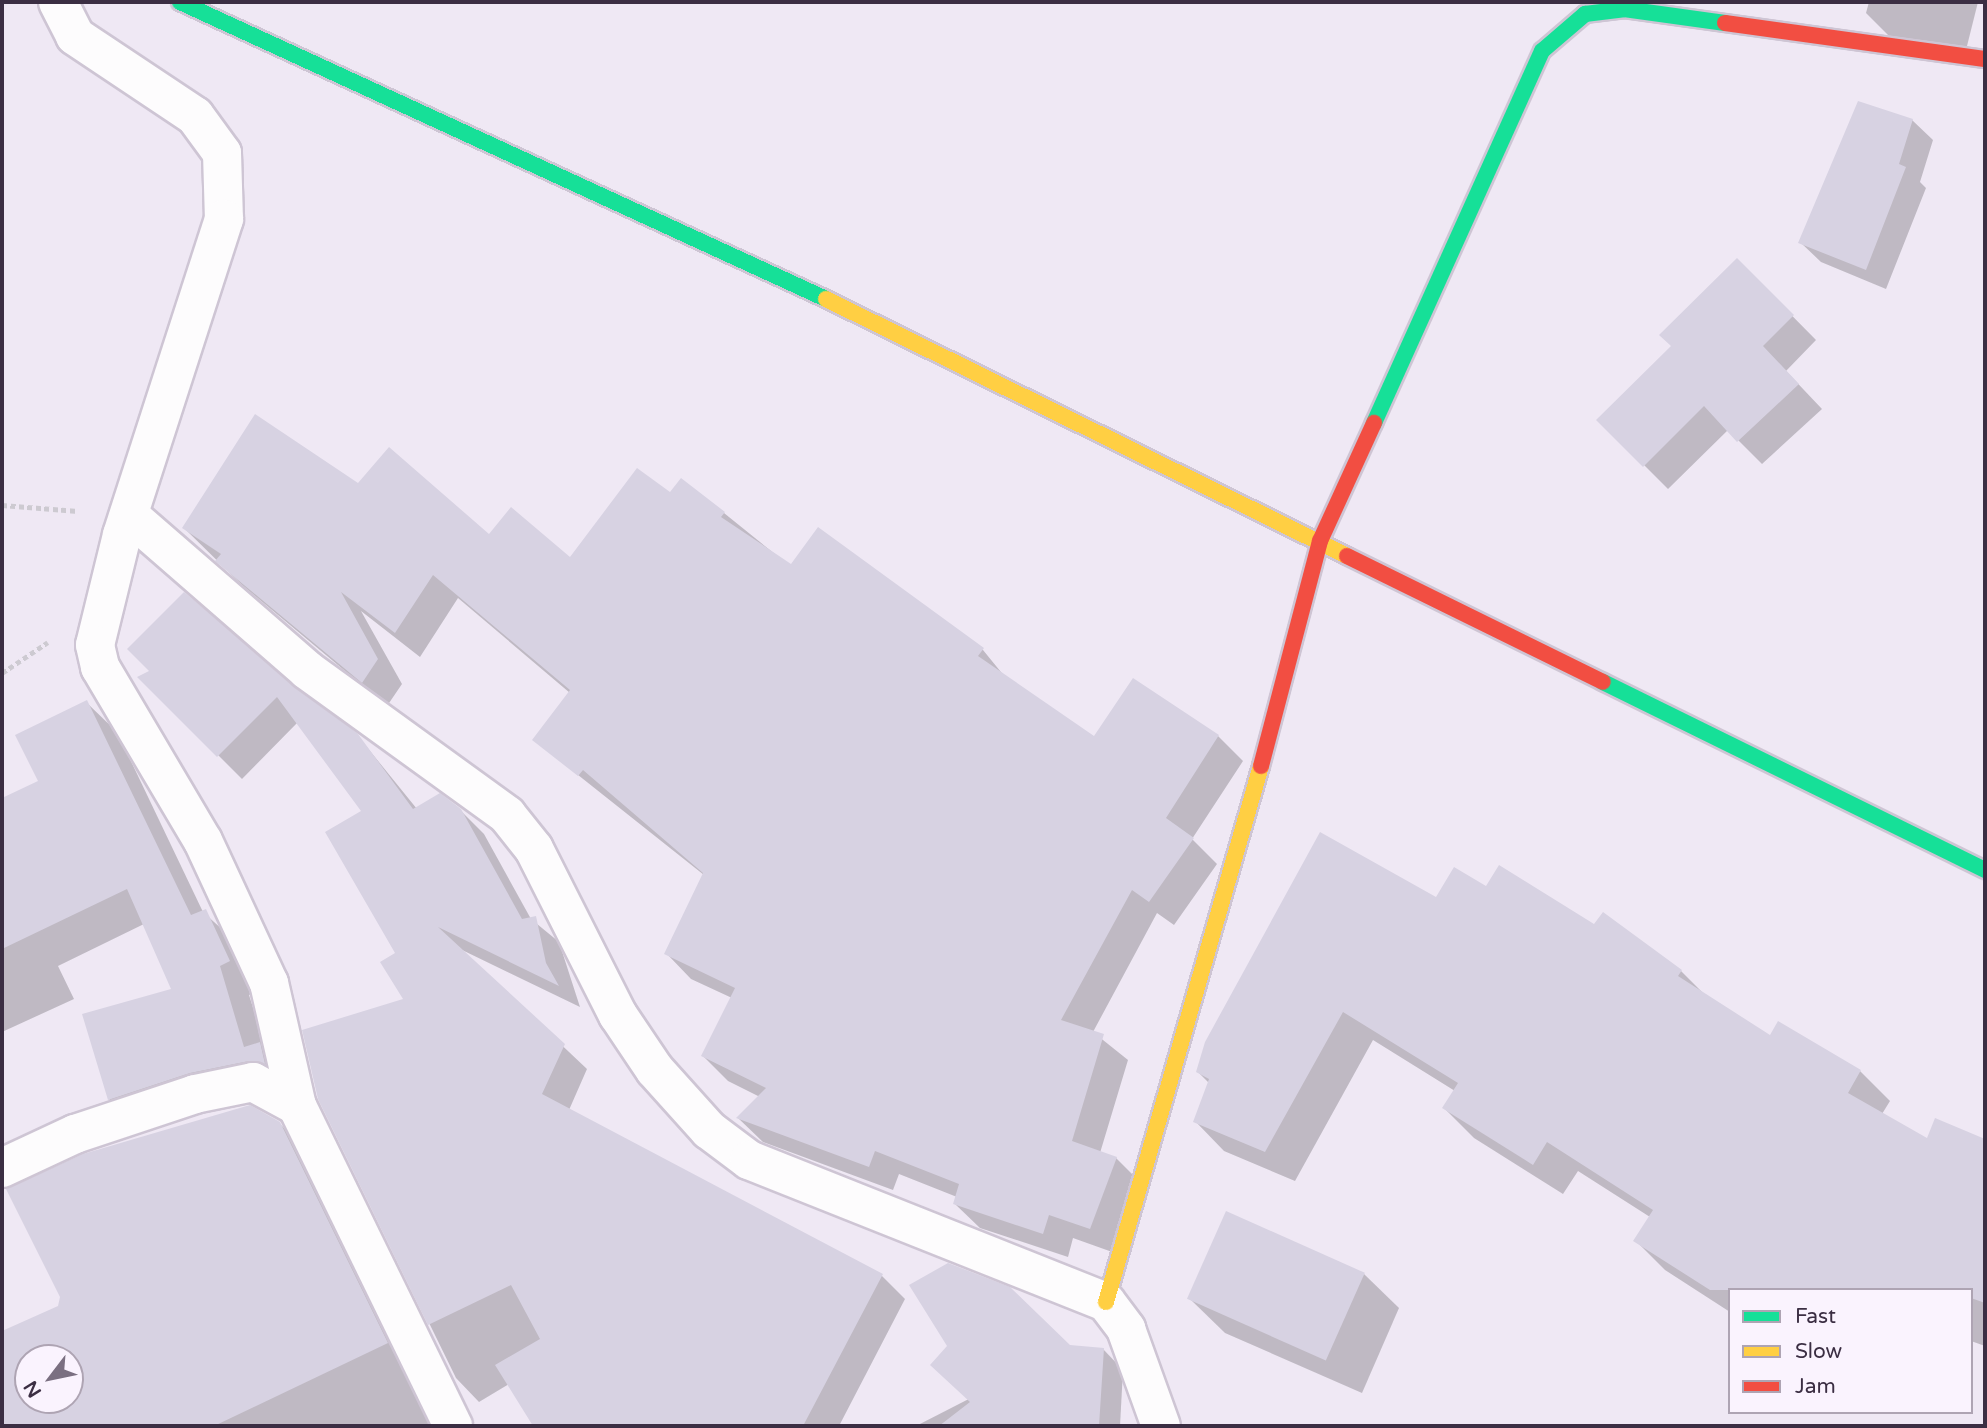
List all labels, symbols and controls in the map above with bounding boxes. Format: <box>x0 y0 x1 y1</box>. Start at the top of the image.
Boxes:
legend <box>1728 1288 1973 1414</box>
text: Fast <box>1795 1304 1836 1329</box>
text: Slow <box>1795 1339 1842 1364</box>
north arrow <box>14 1344 84 1414</box>
text: Jam <box>1795 1374 1836 1399</box>
text: N <box>20 1377 46 1401</box>

